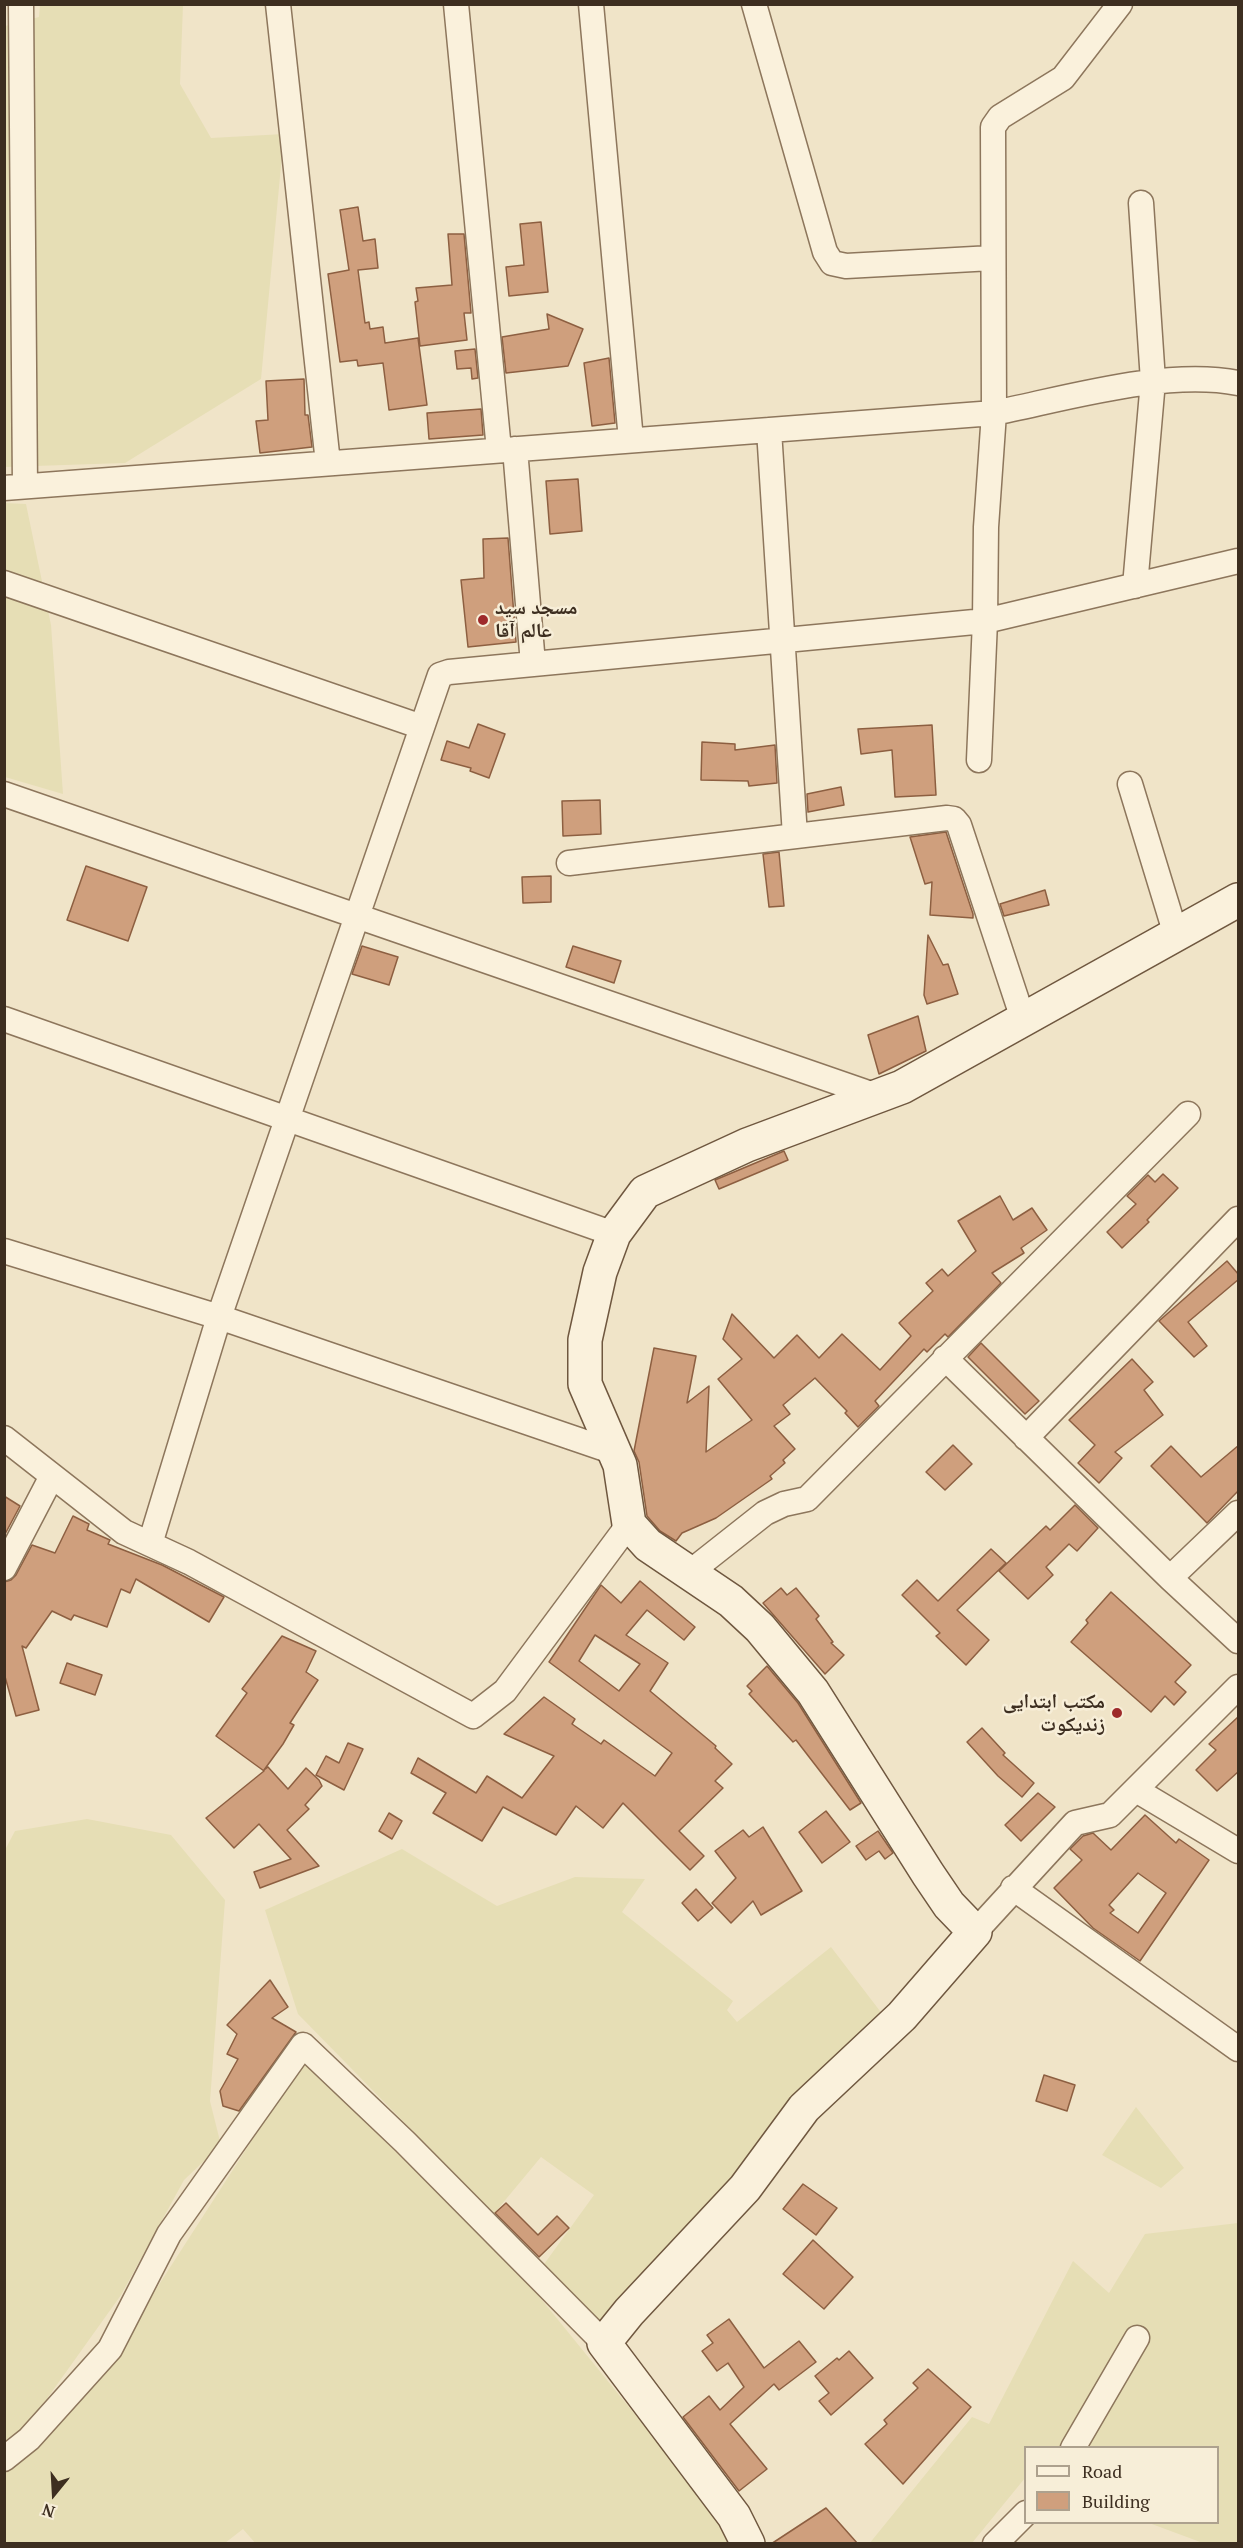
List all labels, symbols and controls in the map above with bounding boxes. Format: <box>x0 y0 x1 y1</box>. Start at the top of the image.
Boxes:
place label: مسجد سید عالم آقا <box>495 596 578 643</box>
marker: مسجد سید عالم آقا <box>476 613 490 627</box>
place label: مکتب ابتدایی زندیکوت <box>1003 1690 1105 1737</box>
marker: مکتب ابتدایی زندیکوت <box>1110 1706 1124 1720</box>
legend <box>1024 2446 1219 2524</box>
text: Road <box>1082 2459 1122 2483</box>
north arrow <box>24 2464 84 2524</box>
text: Building <box>1082 2489 1150 2513</box>
text: N <box>39 2499 58 2523</box>

